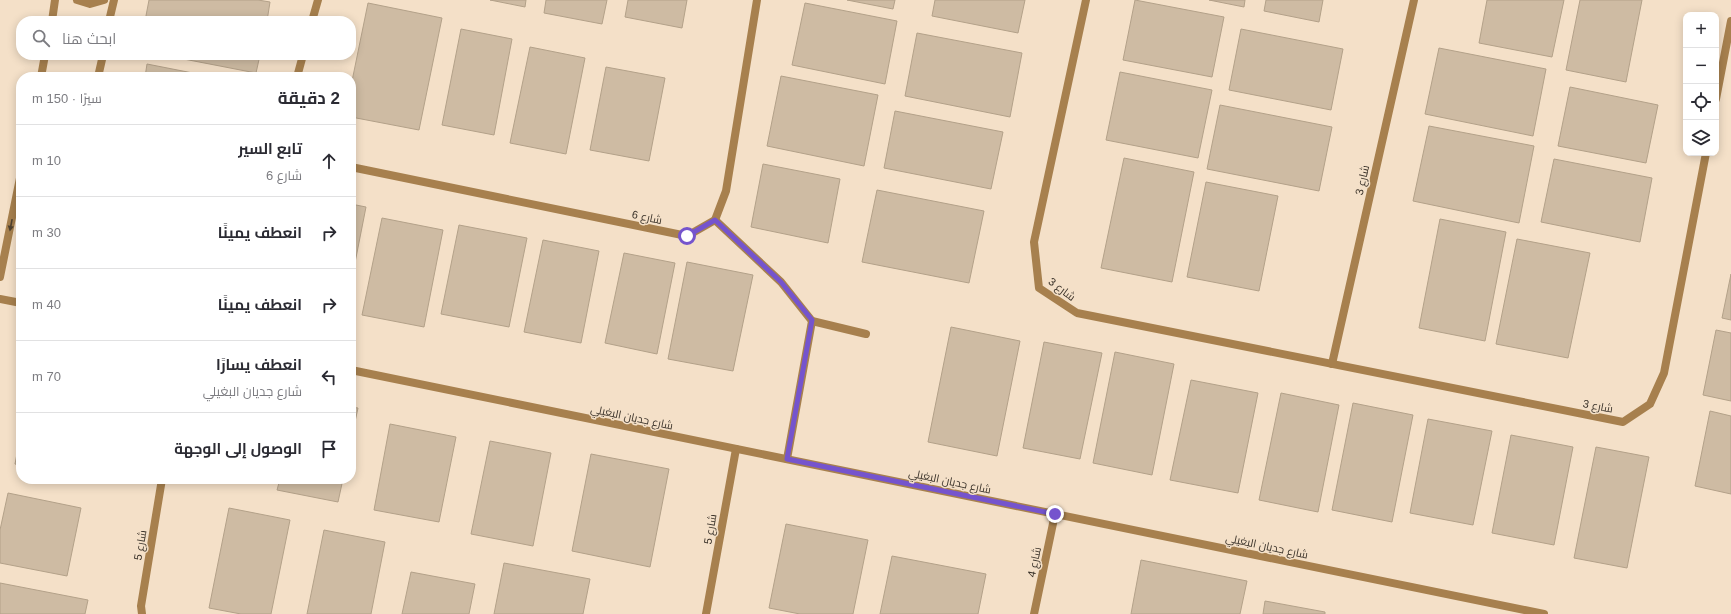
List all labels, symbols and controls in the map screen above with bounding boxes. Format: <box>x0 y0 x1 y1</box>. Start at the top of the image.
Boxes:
map controls <box>1683 12 1719 156</box>
button: + <box>1683 12 1719 48</box>
search box <box>16 16 356 60</box>
icon: search <box>30 27 52 49</box>
text: ابحث هنا <box>62 30 116 47</box>
button: − <box>1683 48 1719 84</box>
button: locate <box>1683 84 1719 120</box>
text: 2 دقيقة <box>278 89 340 108</box>
text: سيرًا · 150 m <box>32 91 102 106</box>
button: layers <box>1683 120 1719 156</box>
text: تابع السير <box>238 140 302 157</box>
icon: ahead <box>318 150 340 172</box>
text: 10 m <box>32 153 61 168</box>
street label: شارع 3 <box>1353 164 1373 197</box>
text: شارع 6 <box>266 168 302 183</box>
street label: شارع 6 <box>630 208 663 228</box>
one-way arrow <box>7 219 13 231</box>
icon: right <box>318 222 340 244</box>
text: انعطف يمينًا <box>218 224 302 241</box>
text: 30 m <box>32 225 61 240</box>
route start <box>678 227 696 245</box>
street label: شارع 3 <box>1045 275 1078 305</box>
icon: right <box>318 294 340 316</box>
text: انعطف يمينًا <box>218 296 302 313</box>
text: 40 m <box>32 297 61 312</box>
text: انعطف يسارًا <box>216 356 302 373</box>
icon: left <box>318 366 340 388</box>
text: 70 m <box>32 369 61 384</box>
text: شارع جديان البغيلي <box>203 384 302 399</box>
street label: شارع 3 <box>1582 397 1614 417</box>
street label: شارع جديان البغيلي <box>589 402 674 435</box>
icon: arrive <box>318 438 340 460</box>
text: الوصول إلى الوجهة <box>174 440 302 457</box>
street label: شارع جديان البغيلي <box>907 466 992 499</box>
route end <box>1046 505 1064 523</box>
street label: شارع 5 <box>701 513 721 545</box>
street label: شارع 5 <box>131 529 151 561</box>
street label: شارع جديان البغيلي <box>1224 531 1309 564</box>
street label: شارع 4 <box>1025 546 1045 579</box>

